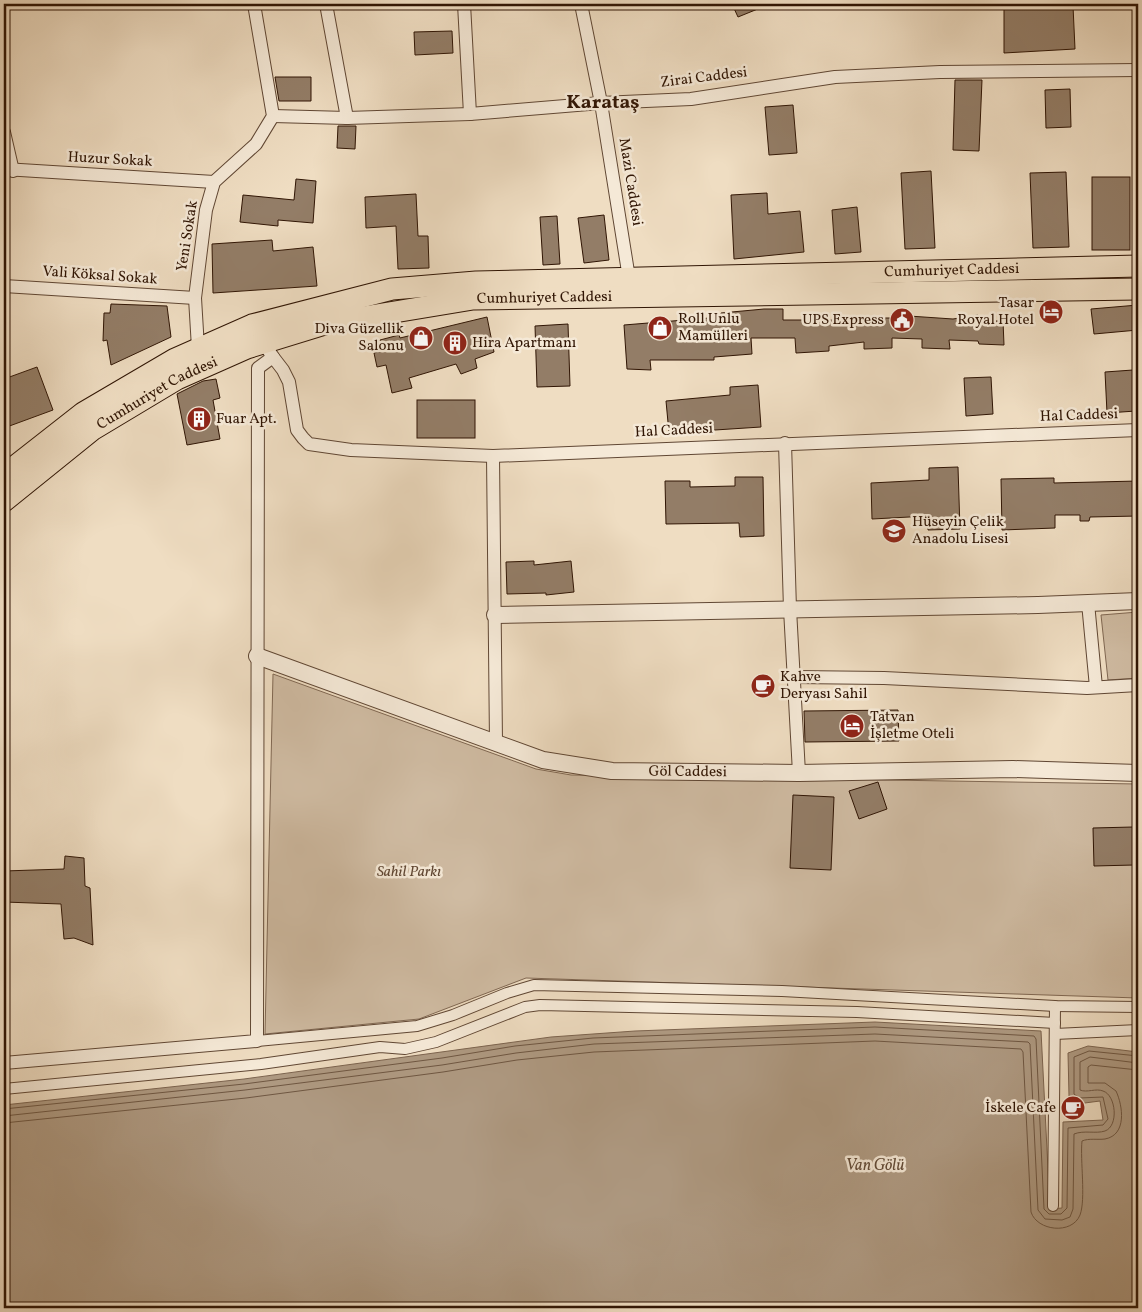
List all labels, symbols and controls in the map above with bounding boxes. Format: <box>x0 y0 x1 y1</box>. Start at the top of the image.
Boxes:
street label: Zirai Caddesi <box>659 62 749 94</box>
district label: Karataş <box>566 89 640 117</box>
street label: Mazi Caddesi <box>613 137 647 227</box>
street label: Huzur Sokak <box>67 147 153 173</box>
street label: Yeni Sokak <box>172 199 204 273</box>
street label: Cumhuriyet Caddesi <box>884 258 1020 283</box>
street label: Vali Köksal Sokak <box>42 262 158 290</box>
street label: Cumhuriyet Caddesi <box>477 286 612 309</box>
place label: Tasar Royal Hotel <box>957 293 1034 331</box>
hotel icon: Tasar Royal Hotel <box>1038 299 1064 325</box>
public building icon: UPS Express <box>889 307 915 333</box>
place label: Roll Unlu Mamülleri <box>678 309 748 347</box>
place label: UPS Express <box>802 310 884 331</box>
shop icon: Roll Unlu Mamülleri <box>647 315 673 341</box>
place label: Diva Güzellik Salonu <box>314 319 404 357</box>
shop icon: Diva Güzellik Salonu <box>408 325 434 351</box>
building icon: Hira Apartmanı <box>442 330 468 356</box>
place label: Hira Apartmanı <box>472 333 576 354</box>
street label: Cumhuriyet Caddesi <box>93 352 221 435</box>
street label: Hal Caddesi <box>1039 404 1119 428</box>
building icon: Fuar Apt. <box>186 406 212 432</box>
place label: Fuar Apt. <box>216 409 277 430</box>
street label: Hal Caddesi <box>634 418 714 444</box>
place label: Hüseyin Çelik Anadolu Lisesi <box>912 512 1009 550</box>
school or university icon: Hüseyin Çelik Anadolu Lisesi <box>881 518 907 544</box>
place label: Kahve Deryası Sahil <box>780 667 868 705</box>
cafe icon: Kahve Deryası Sahil <box>750 673 776 699</box>
place label: Tatvan İşletme Oteli <box>870 707 954 745</box>
hotel icon: Tatvan İşletme Oteli <box>839 713 865 739</box>
street label: Göl Caddesi <box>648 761 727 783</box>
park label: Sahil Parkı <box>377 862 441 883</box>
cafe icon: İskele Cafe <box>1060 1095 1086 1121</box>
place label: İskele Cafe <box>985 1098 1056 1119</box>
water label: Van Gölü <box>846 1155 904 1177</box>

